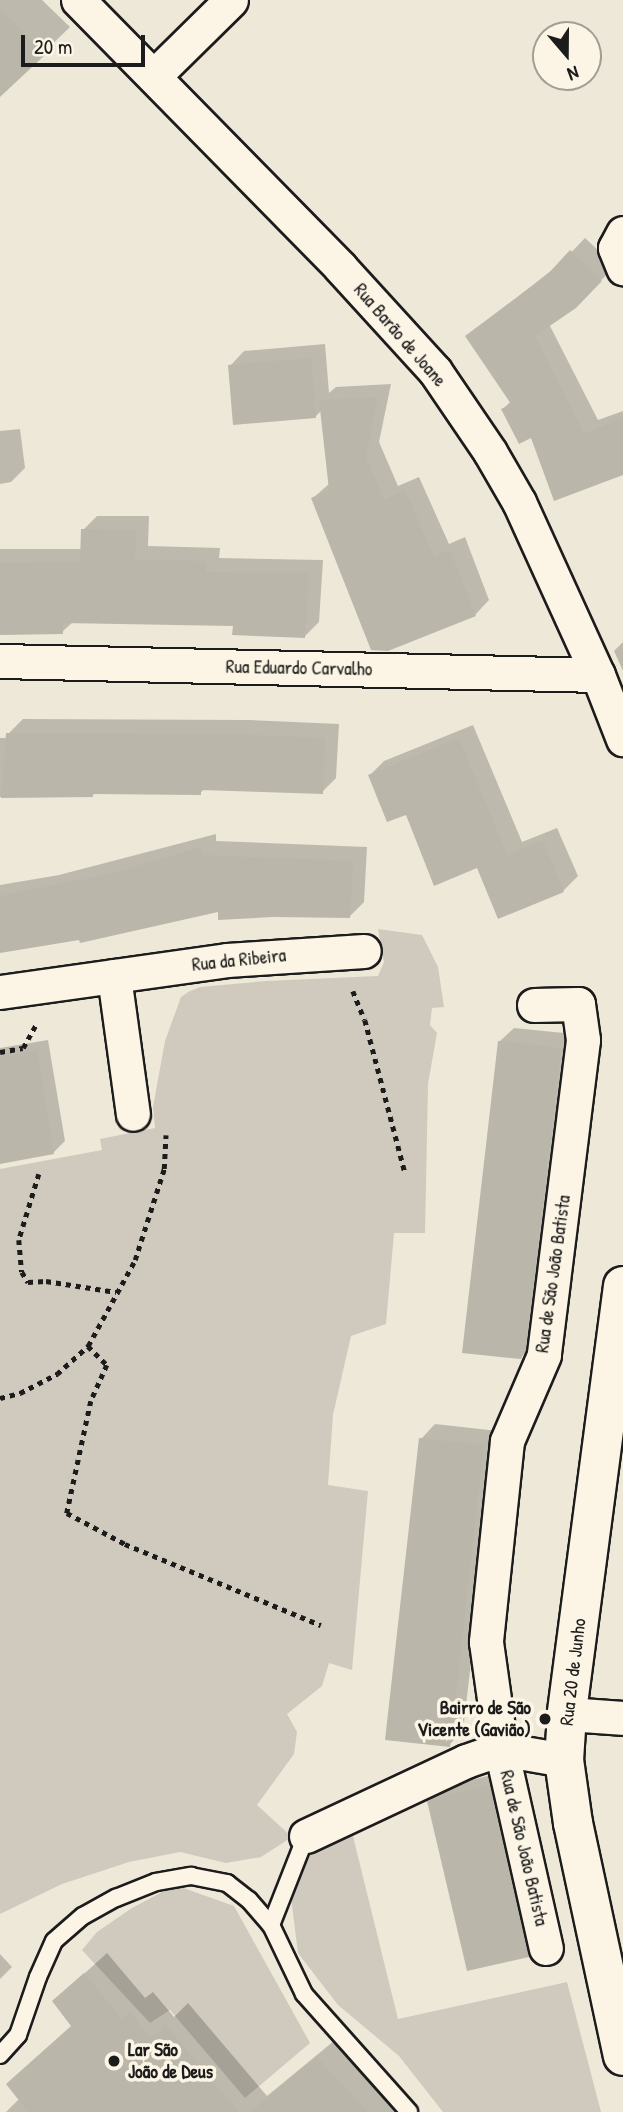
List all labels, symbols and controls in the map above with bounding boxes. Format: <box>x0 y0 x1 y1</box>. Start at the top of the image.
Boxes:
scale bar <box>24 21 149 65</box>
north arrow <box>532 21 602 91</box>
text: 20 m <box>34 32 72 61</box>
text: N <box>564 60 583 88</box>
street label: Rua Barão de Joane <box>349 279 451 391</box>
street label: Rua Eduardo Carvalho <box>226 655 372 681</box>
street label: Rua da Ribeira <box>191 944 287 976</box>
street label: Rua de São João Batista <box>531 1194 575 1354</box>
street label: Rua 20 de Junho <box>555 1617 591 1727</box>
place label: Bairro de São Vicente (Gavião) <box>417 1697 531 1741</box>
marker: Bairro de São Vicente (Gavião) <box>537 1711 553 1727</box>
street label: Rua de São João Batista <box>495 1768 553 1928</box>
place label: Lar São João de Deus <box>128 2039 213 2083</box>
marker: Lar São João de Deus <box>106 2053 122 2069</box>

